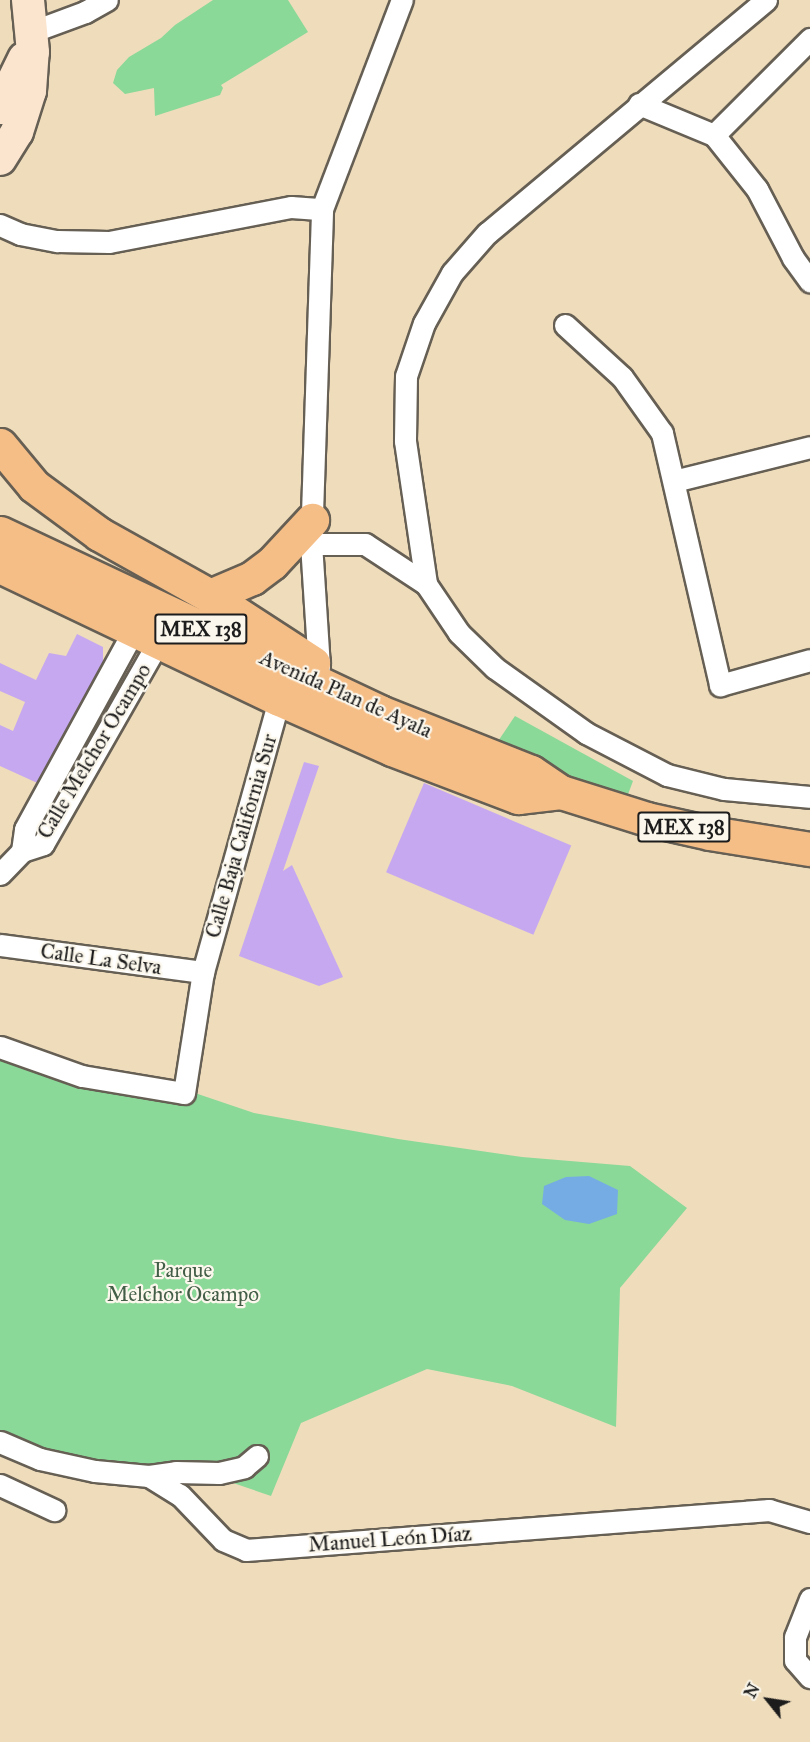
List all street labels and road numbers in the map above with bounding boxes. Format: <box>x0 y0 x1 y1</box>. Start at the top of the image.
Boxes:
road number: MEX 138 <box>153 612 249 646</box>
street label: Avenida Plan de Ayala <box>256 645 436 743</box>
street label: Calle Melchor Ocampo <box>32 659 156 843</box>
street label: Calle Baja California Sur <box>200 731 282 941</box>
road number: MEX 138 <box>636 810 732 844</box>
street label: Calle La Selva <box>39 938 163 980</box>
street label: Manuel León Díaz <box>307 1521 473 1557</box>

